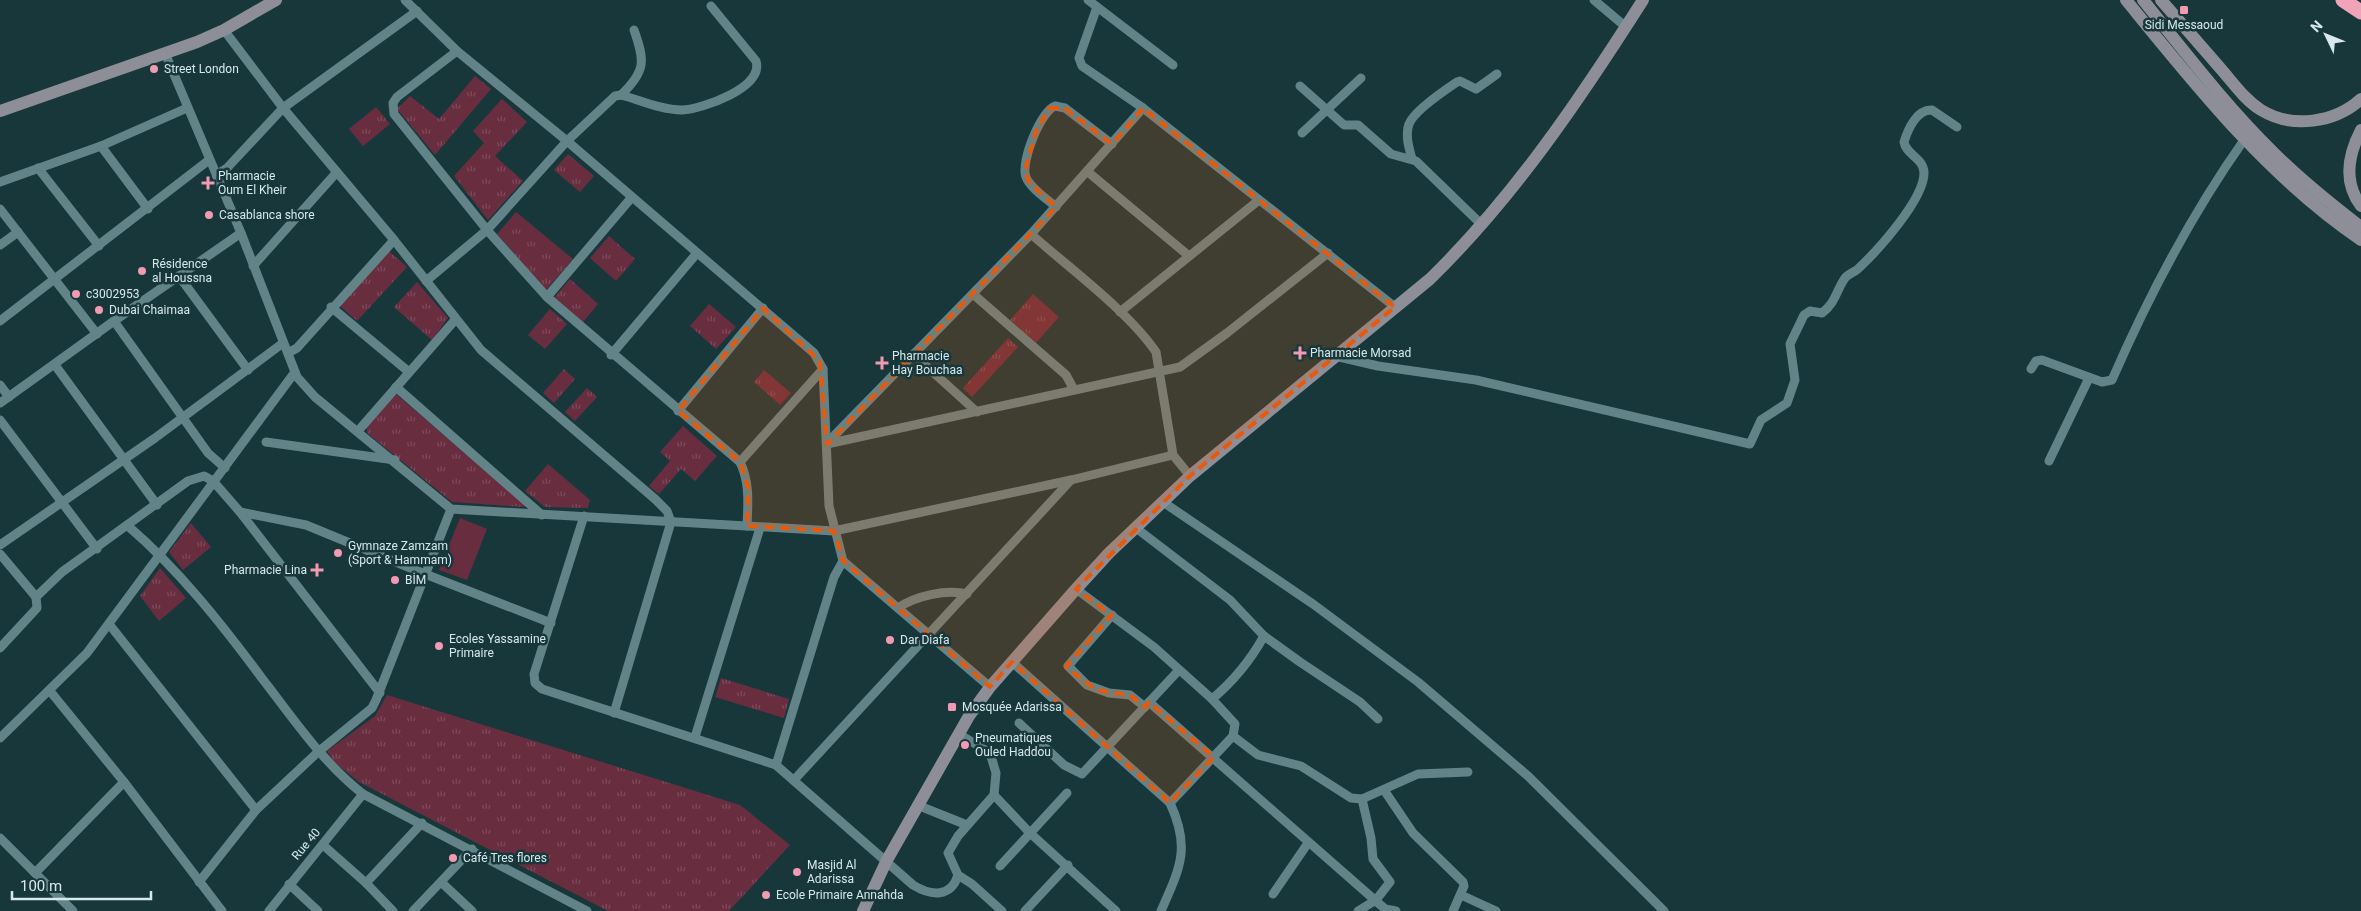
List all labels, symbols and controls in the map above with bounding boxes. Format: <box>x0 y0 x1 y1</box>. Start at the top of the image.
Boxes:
marker: Sidi Messaoud <box>2178 4 2190 16</box>
north arrow <box>2301 10 2351 60</box>
text: N <box>2307 17 2326 35</box>
place label: Sidi Messaoud <box>2145 18 2223 32</box>
place label: Street London <box>164 62 239 76</box>
marker: Street London <box>148 63 160 75</box>
place label: Pharmacie Oum El Kheir <box>218 169 287 197</box>
marker: Pharmacie Oum El Kheir <box>202 177 214 189</box>
place label: Casablanca shore <box>219 208 315 222</box>
marker: Casablanca shore <box>203 209 215 221</box>
place label: Résidence al Houssna <box>152 257 212 285</box>
marker: Résidence al Houssna <box>136 265 148 277</box>
place label: c3002953 <box>86 287 140 301</box>
marker: c3002953 <box>70 288 82 300</box>
place label: Dubai Chaimaa <box>109 303 190 317</box>
marker: Dubai Chaimaa <box>93 304 105 316</box>
place label: Pharmacie Morsad <box>1310 346 1411 360</box>
marker: Pharmacie Morsad <box>1294 347 1306 359</box>
place label: Pharmacie Hay Bouchaa <box>892 349 963 377</box>
marker: Pharmacie Hay Bouchaa <box>876 357 888 369</box>
place label: Gymnaze Zamzam (Sport & Hammam) <box>348 539 452 567</box>
marker: Gymnaze Zamzam (Sport & Hammam) <box>332 547 344 559</box>
place label: Pharmacie Lina <box>224 563 307 577</box>
marker: Pharmacie Lina <box>311 564 323 576</box>
place label: BİM <box>405 572 426 587</box>
marker: BİM <box>389 574 401 586</box>
place label: Ecoles Yassamine Primaire <box>449 632 546 660</box>
place label: Dar Diafa <box>900 633 949 647</box>
marker: Dar Diafa <box>884 634 896 646</box>
marker: Ecoles Yassamine Primaire <box>433 640 445 652</box>
place label: Mosquée Adarissa <box>962 700 1062 714</box>
marker: Mosquée Adarissa <box>946 701 958 713</box>
place label: Pneumatiques Ouled Haddou <box>975 731 1052 759</box>
marker: Pneumatiques Ouled Haddou <box>959 739 971 751</box>
street label: Rue 40 <box>289 825 323 863</box>
place label: Café Tres flores <box>463 851 547 865</box>
marker: Café Tres flores <box>447 852 459 864</box>
place label: Masjid Al Adarissa <box>807 858 856 886</box>
marker: Masjid Al Adarissa <box>791 866 803 878</box>
scale bar <box>12 868 151 900</box>
text: 100 m <box>20 877 62 895</box>
place label: Ecole Primaire Annahda <box>776 888 903 902</box>
marker: Ecole Primaire Annahda <box>760 889 772 901</box>

